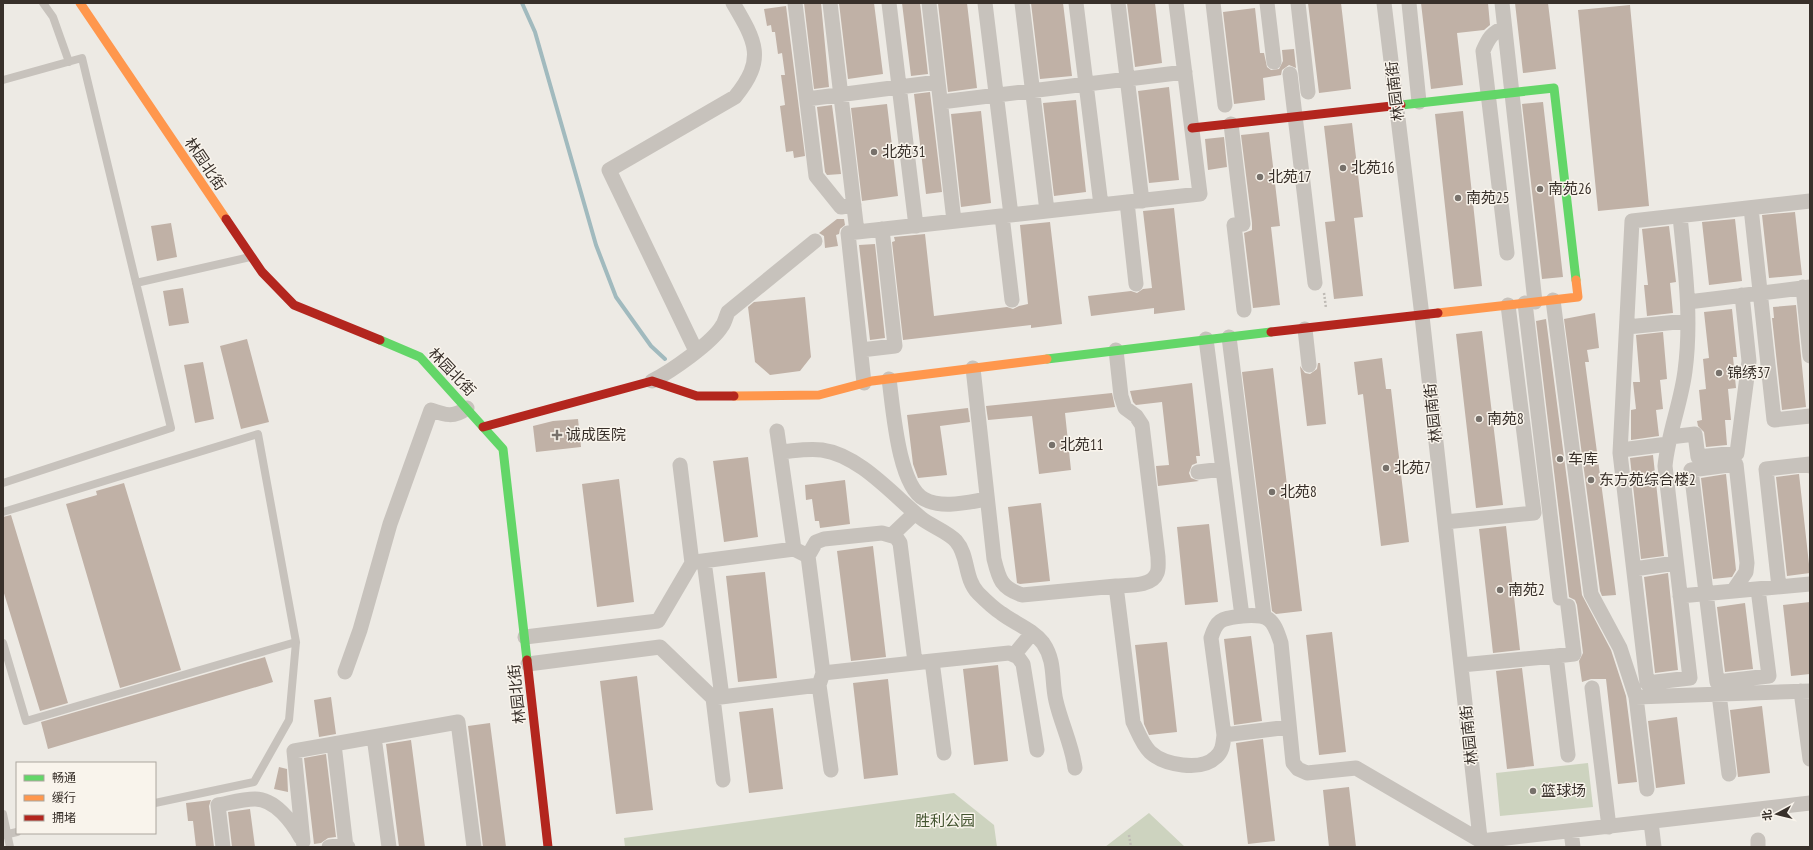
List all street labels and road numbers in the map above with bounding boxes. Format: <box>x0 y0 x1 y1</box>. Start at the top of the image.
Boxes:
street label: 林园南街 <box>1381 60 1408 122</box>
street label: 林园北街 <box>181 134 230 194</box>
street label: 林园北街 <box>425 343 480 400</box>
street label: 林园南街 <box>1420 382 1445 444</box>
street label: 林园北街 <box>504 663 529 725</box>
street label: 林园南街 <box>1456 704 1481 766</box>

